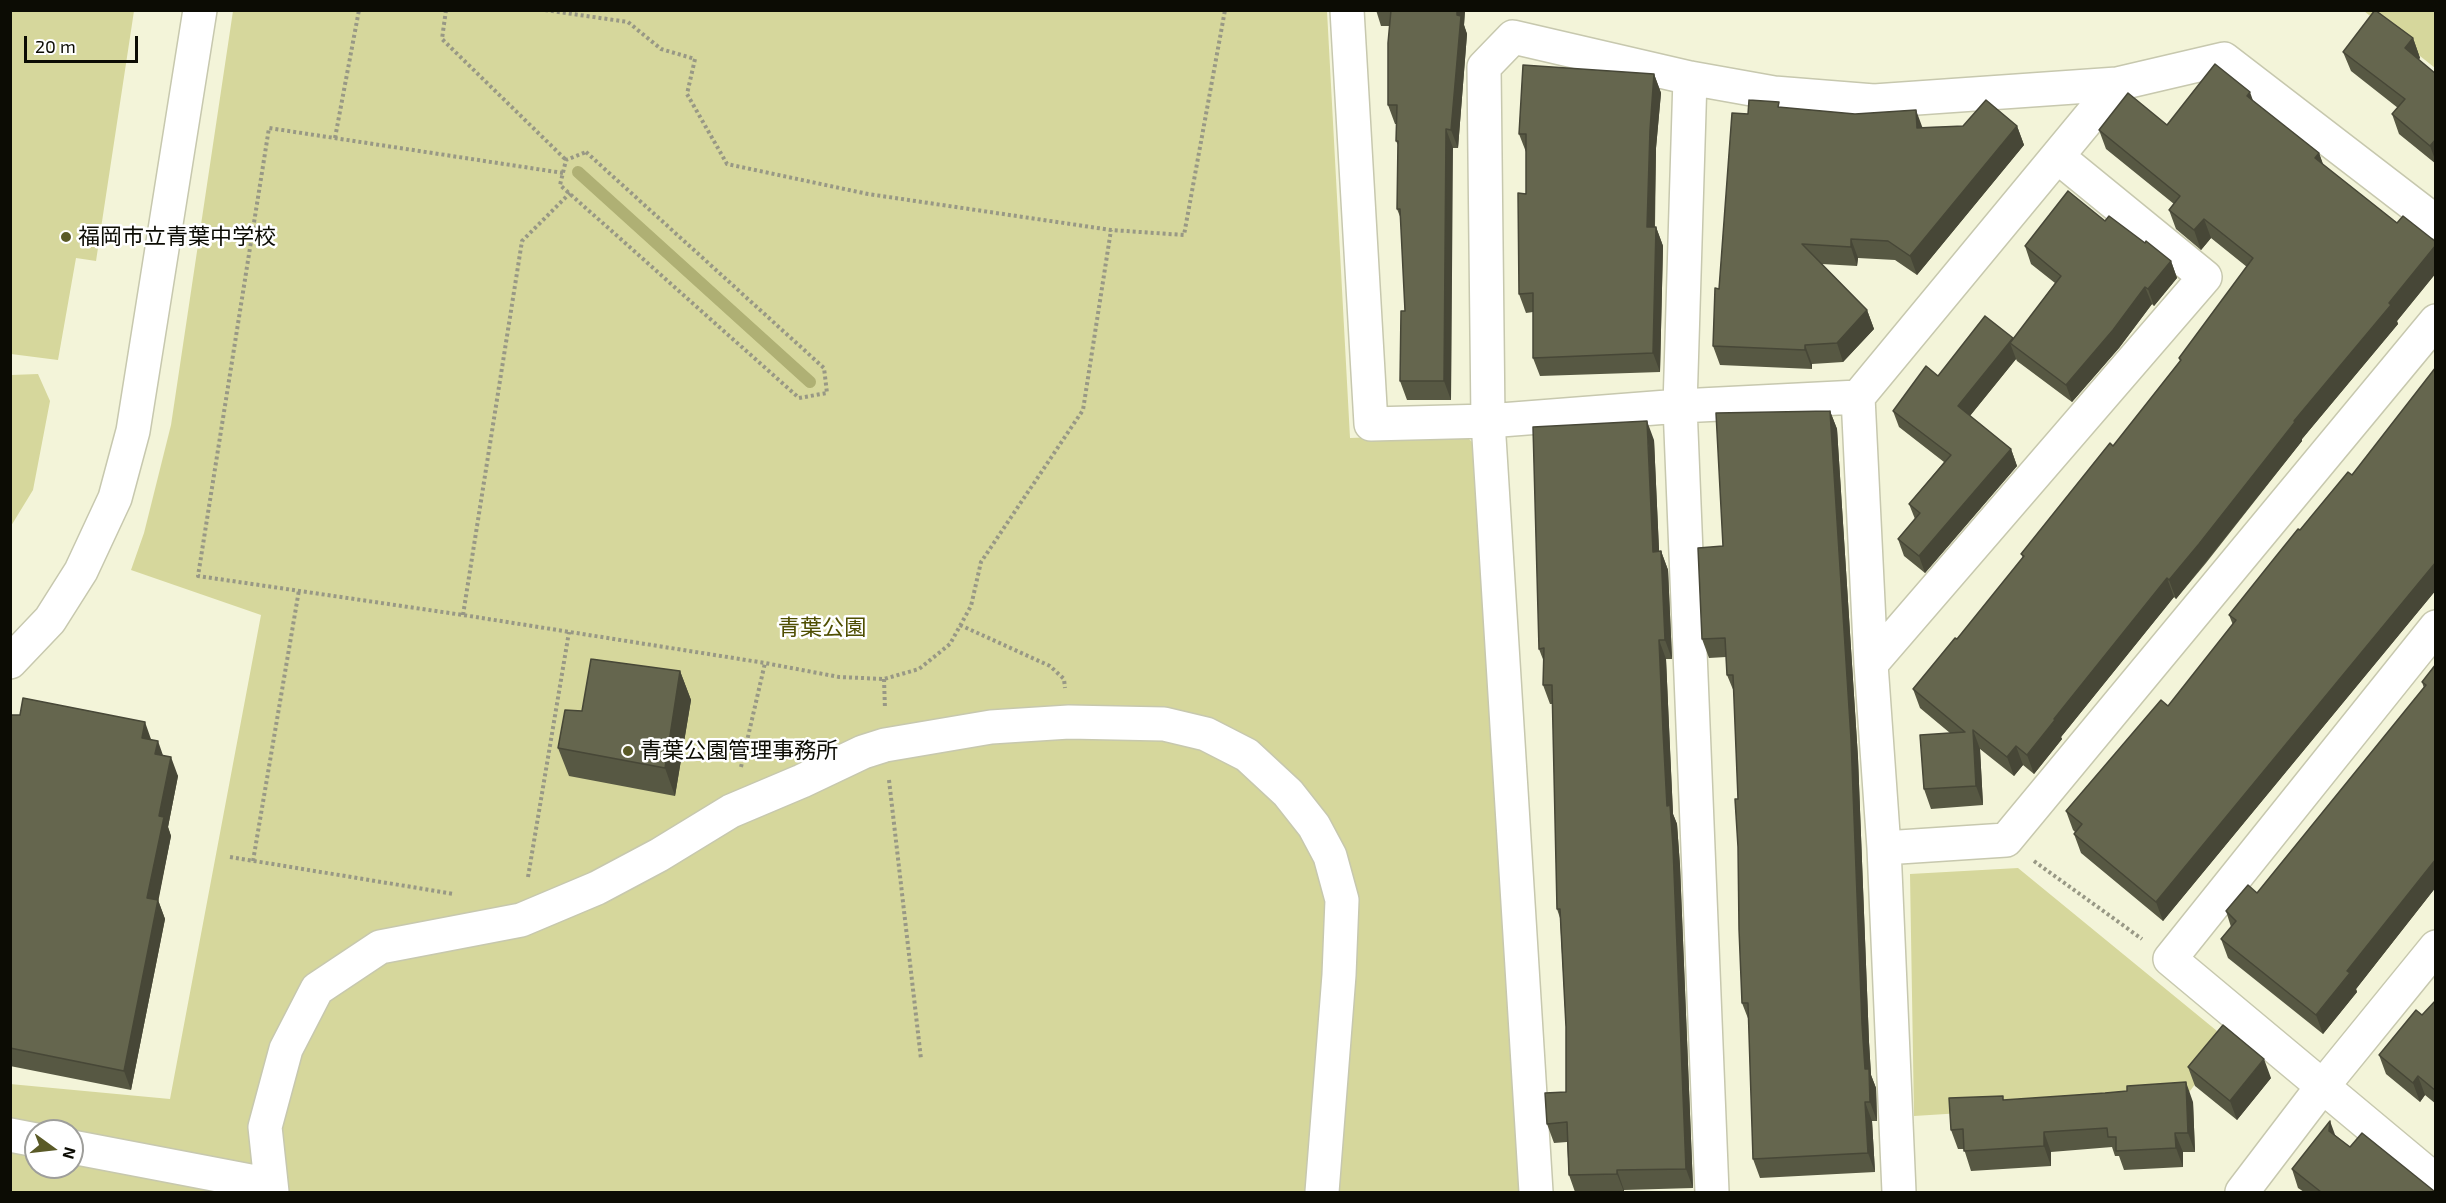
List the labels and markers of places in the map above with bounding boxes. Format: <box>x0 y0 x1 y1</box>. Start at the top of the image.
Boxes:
place label: 福岡市立青葉中学校 <box>78 224 276 250</box>
marker: 福岡市立青葉中学校 <box>59 230 73 244</box>
place label: 青葉公園管理事務所 <box>640 738 838 764</box>
marker: 青葉公園管理事務所 <box>621 744 635 758</box>

